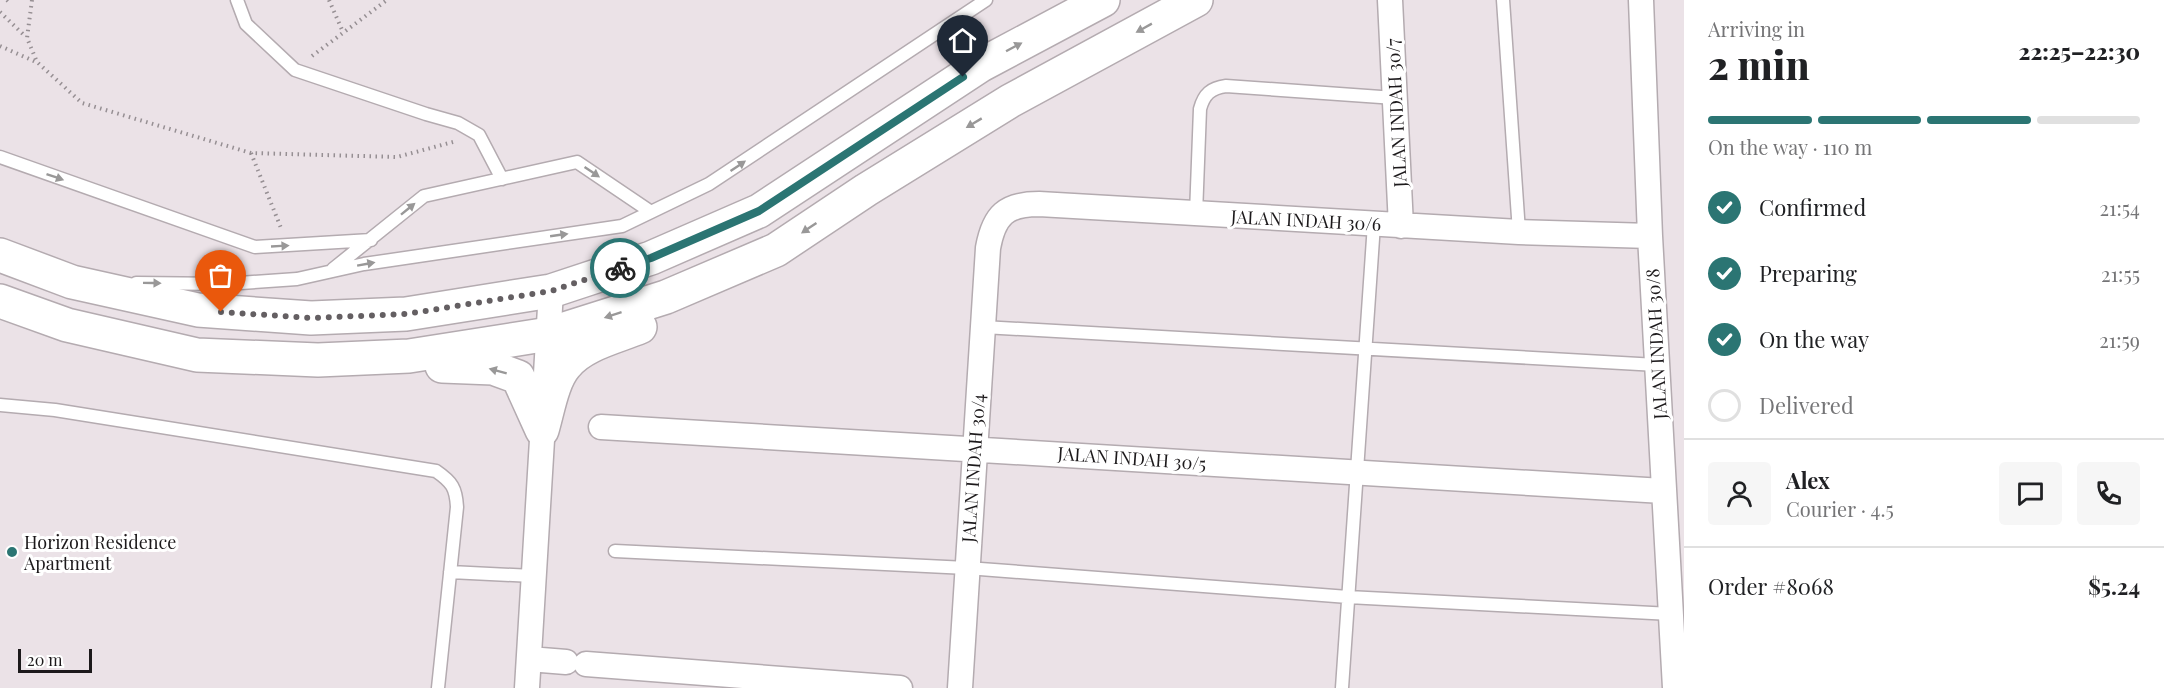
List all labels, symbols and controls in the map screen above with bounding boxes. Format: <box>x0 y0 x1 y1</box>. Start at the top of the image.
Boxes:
pin <box>937 15 988 77</box>
text: Arriving in <box>1708 15 1805 42</box>
one-way arrow <box>1135 23 1152 33</box>
icon: home <box>946 24 979 57</box>
text: 22:25–22:30 <box>2019 36 2140 66</box>
street label: JALAN INDAH 30/7 <box>1380 37 1412 189</box>
text: 2 min <box>1708 38 1810 90</box>
one-way arrow <box>1006 42 1023 52</box>
one-way arrow <box>966 118 982 129</box>
text: On the way · 110 m <box>1708 133 1872 160</box>
one-way arrow <box>729 160 746 171</box>
one-way arrow <box>584 166 600 177</box>
one-way arrow <box>46 172 64 182</box>
icon: check <box>1708 191 1741 224</box>
text: Confirmed <box>1759 192 1866 222</box>
text: 21:54 <box>2100 194 2140 221</box>
one-way arrow <box>400 203 415 216</box>
street label: JALAN INDAH 30/6 <box>1229 204 1382 236</box>
one-way arrow <box>801 222 818 233</box>
one-way arrow <box>549 231 568 240</box>
courier <box>590 238 650 298</box>
one-way arrow <box>271 241 290 250</box>
pin <box>195 250 246 312</box>
icon: bike <box>604 252 637 285</box>
icon: check <box>1708 257 1741 290</box>
text: Preparing <box>1759 258 1857 288</box>
icon: bag <box>204 259 237 292</box>
one-way arrow <box>356 259 375 268</box>
text: 21:55 <box>2101 260 2140 287</box>
street label: JALAN INDAH 30/8 <box>1640 268 1672 421</box>
one-way arrow <box>142 278 161 288</box>
one-way arrow <box>604 311 622 320</box>
icon: check <box>1708 323 1741 356</box>
text: On the way <box>1759 324 1869 354</box>
text: 21:59 <box>2099 326 2140 353</box>
one-way arrow <box>489 365 507 375</box>
text: Delivered <box>1759 390 1854 420</box>
street label: JALAN INDAH 30/4 <box>956 393 990 544</box>
street label: JALAN INDAH 30/5 <box>1056 441 1207 475</box>
button: person <box>1708 462 1771 525</box>
button: chat <box>1999 462 2062 525</box>
button: phone <box>2077 462 2140 525</box>
text: Alex <box>1786 465 1830 495</box>
text: Courier · 4.5 <box>1786 495 1894 522</box>
place label: Horizon Residence Apartment <box>23 530 176 575</box>
marker: Horizon Residence Apartment <box>5 545 19 559</box>
text: Order #8068 <box>1708 571 1834 601</box>
text: $5.24 <box>2088 571 2140 601</box>
scale bar <box>18 646 92 674</box>
text: 20 m <box>27 649 62 670</box>

